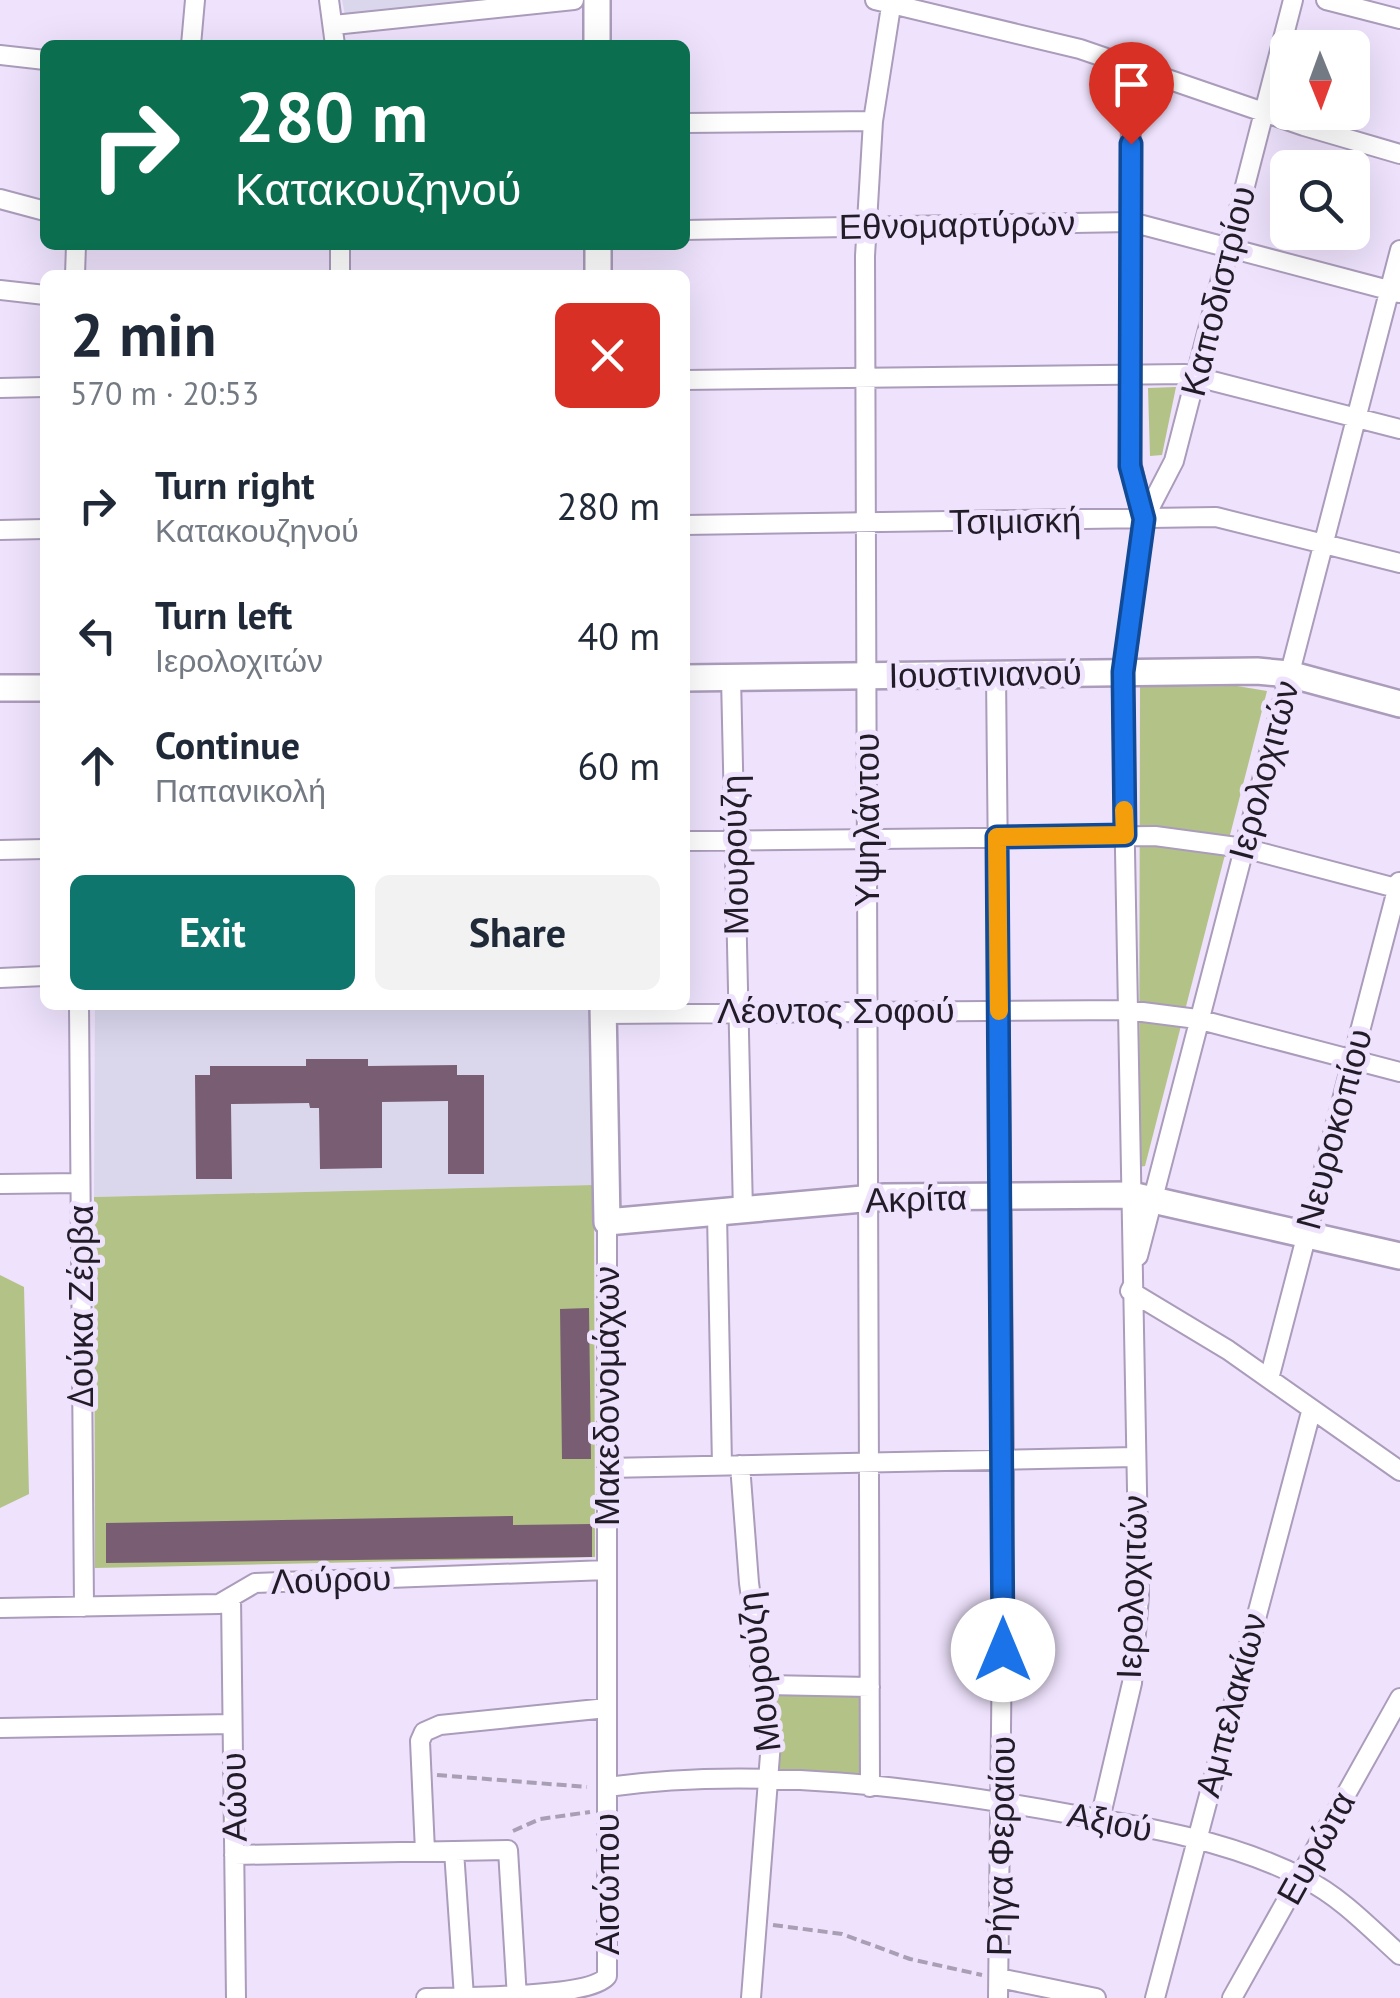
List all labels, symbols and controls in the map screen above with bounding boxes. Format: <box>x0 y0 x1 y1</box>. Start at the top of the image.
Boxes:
north arrow <box>1270 30 1370 130</box>
map controls <box>1270 30 1370 250</box>
pin <box>1089 42 1174 145</box>
icon: arrive <box>1104 57 1159 112</box>
text: 280 m <box>235 71 428 161</box>
icon: right <box>70 80 200 210</box>
button: search <box>1270 150 1370 250</box>
text: Κατακουζηνού <box>235 159 521 217</box>
street label: Καποδιστρίου <box>1169 181 1265 401</box>
street label: Εθνομαρτύρων <box>838 199 1076 249</box>
text: 2 min <box>70 295 216 373</box>
button: close <box>555 303 660 408</box>
text: 570 m · 20:53 <box>70 372 259 414</box>
text: Turn right <box>155 460 315 509</box>
icon: right <box>70 478 125 533</box>
text: 280 m <box>557 481 660 530</box>
street label: Τσιμισκή <box>948 496 1082 544</box>
text: Κατακουζηνού <box>155 509 359 551</box>
text: Turn left <box>155 590 292 639</box>
icon: left <box>70 608 125 663</box>
text: 40 m <box>578 611 660 660</box>
text: Ιερολοχιτών <box>155 639 323 681</box>
street label: Ιουστινιανού <box>888 648 1082 698</box>
street label: Ιερολοχιτών <box>1217 675 1309 864</box>
text: Continue <box>155 720 300 769</box>
street label: Υψηλάντου <box>843 733 889 907</box>
icon: ahead <box>70 738 125 793</box>
text: 60 m <box>578 741 660 790</box>
text: Παπανικολή <box>155 769 326 811</box>
street label: Μουρούζη <box>710 774 758 936</box>
button: Exit <box>70 875 355 990</box>
button: Share <box>375 875 660 990</box>
street label: Λέοντος Σοφού <box>717 987 955 1033</box>
street label: Νευροκοπίου <box>1284 1024 1382 1234</box>
street label: Ακρίτα <box>864 1173 968 1223</box>
street label: Δούκα Ζέρβα <box>57 1205 103 1407</box>
street label: Μακεδονομάχων <box>583 1266 629 1526</box>
street label: Ιερολοχιτών <box>1105 1494 1157 1680</box>
street label: Λούρου <box>270 1554 392 1604</box>
street label: Μουρούζη <box>725 1590 791 1755</box>
position arrow <box>951 1598 1055 1702</box>
street label: Αμπελακίων <box>1183 1608 1277 1802</box>
street label: Ρήγα Φεραίου <box>975 1736 1025 1956</box>
street label: Αώου <box>209 1752 257 1842</box>
street label: Ευρώτα <box>1265 1783 1365 1912</box>
street label: Αξιού <box>1064 1790 1156 1852</box>
street label: Αισώπου <box>583 1813 629 1955</box>

